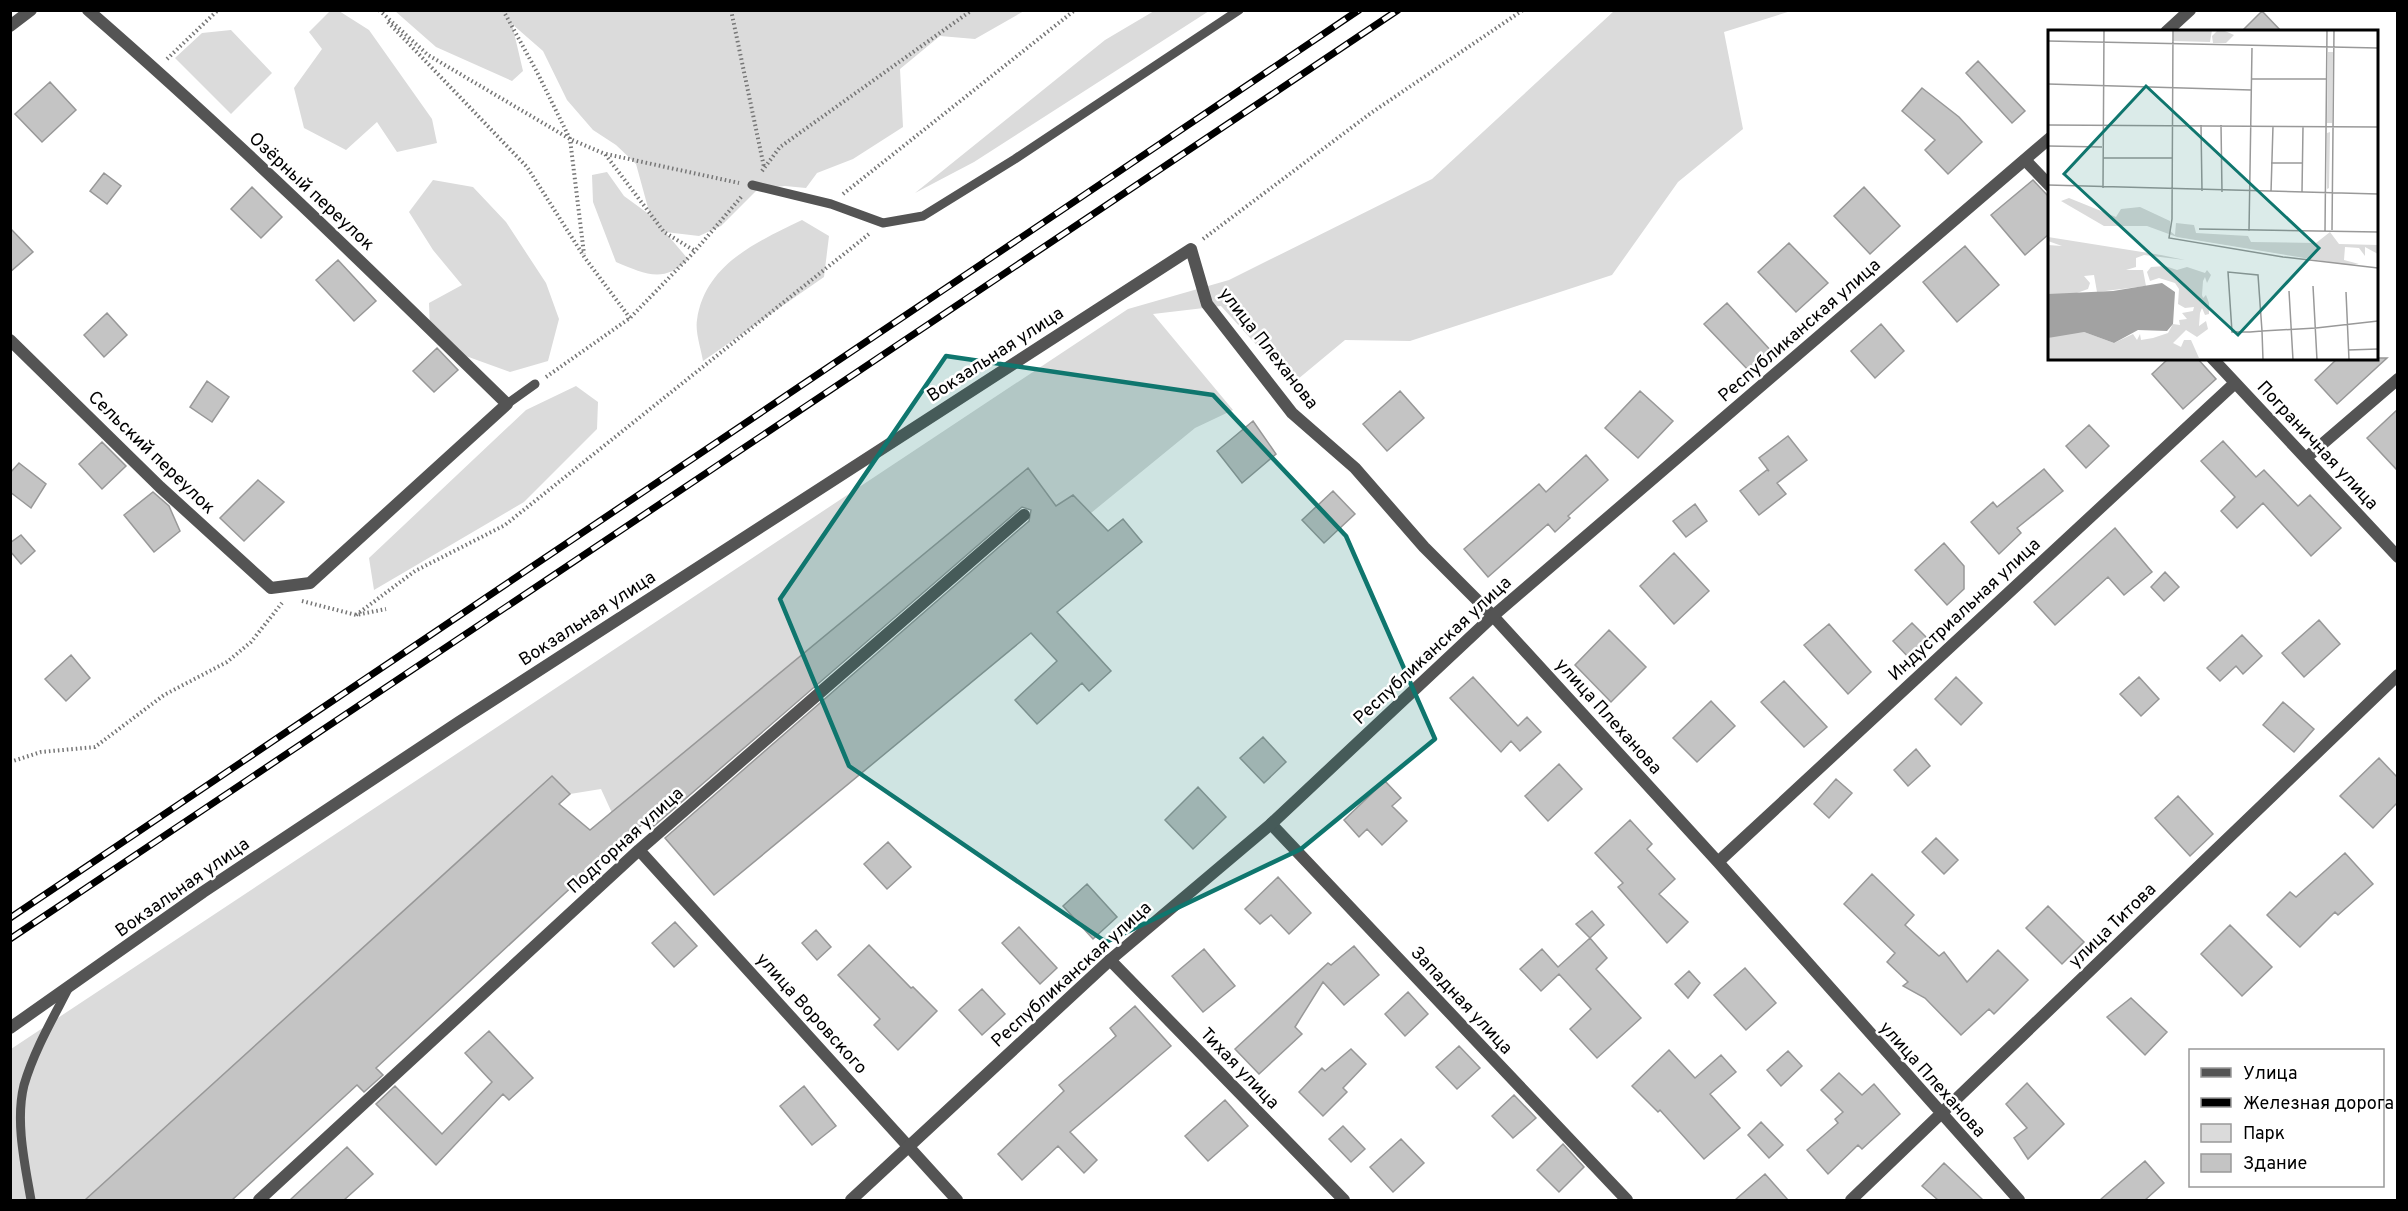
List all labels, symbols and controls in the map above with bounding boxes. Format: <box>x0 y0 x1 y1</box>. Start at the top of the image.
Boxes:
inset map <box>2048 30 2378 360</box>
street label: Озёрный переулок <box>243 128 379 256</box>
street label: Республиканская улица <box>1714 254 1886 408</box>
street label: улица Плеханова <box>1213 283 1323 415</box>
street label: Вокзальная улица <box>923 302 1069 408</box>
street label: Пограничная улица <box>2251 377 2383 515</box>
street label: Сельский переулок <box>82 386 219 520</box>
street label: Индустриальная улица <box>1884 534 2046 687</box>
street label: Вокзальная улица <box>515 566 661 672</box>
street label: Республиканская улица <box>1349 572 1517 730</box>
street label: улица Плеханова <box>1550 654 1666 780</box>
street label: Подгорная улица <box>563 783 689 900</box>
street label: Вокзальная улица <box>111 833 254 943</box>
street label: улица Титова <box>2064 879 2162 974</box>
street label: Республиканская улица <box>987 897 1157 1053</box>
street label: Западная улица <box>1405 942 1517 1060</box>
street label: улица Воровского <box>750 948 872 1080</box>
street label: улица Плеханова <box>1874 1017 1990 1143</box>
street label: Тихая улица <box>1194 1023 1284 1115</box>
legend <box>2189 1049 2384 1187</box>
text: Улица <box>2243 1063 2297 1086</box>
text: Железная дорога <box>2243 1093 2394 1116</box>
text: Парк <box>2243 1123 2285 1146</box>
text: Здание <box>2243 1153 2307 1176</box>

